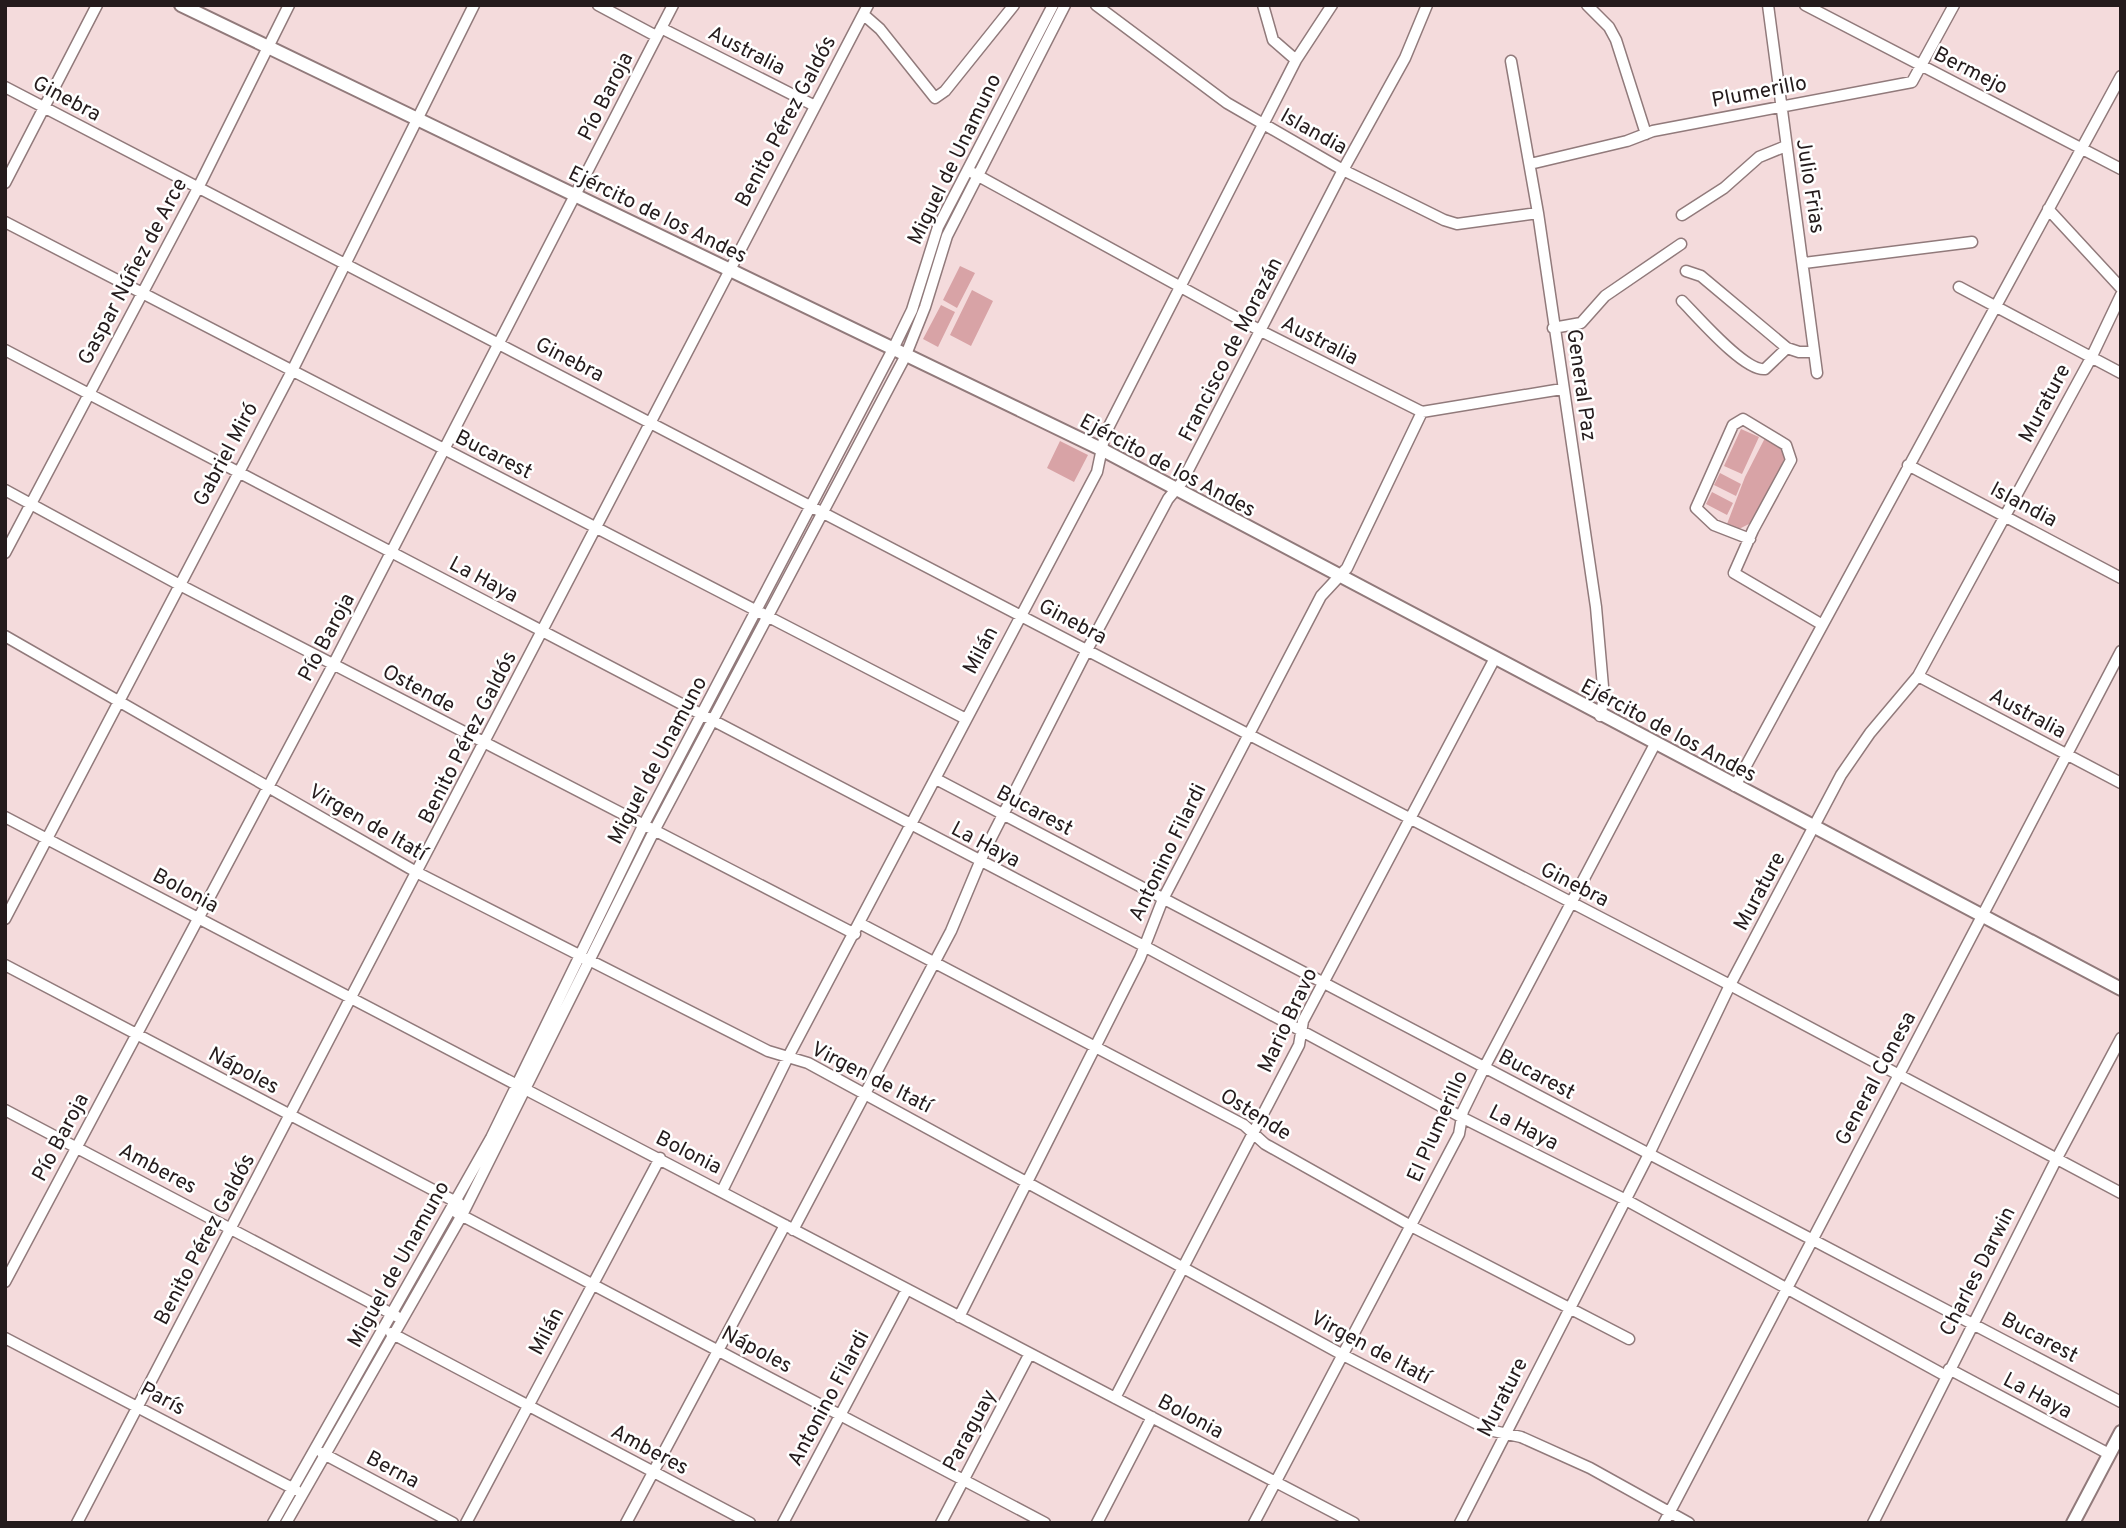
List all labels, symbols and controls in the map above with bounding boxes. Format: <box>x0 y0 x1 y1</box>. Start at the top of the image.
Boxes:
street label: Australia <box>703 20 790 82</box>
street label: Benito Pérez Galdós <box>730 31 843 212</box>
street label: Bermejo <box>1929 41 2012 102</box>
street label: Pío Baroja <box>572 48 640 146</box>
street label: Ginebra <box>27 70 105 129</box>
street label: Miguel de Unamuno <box>902 70 1008 250</box>
street label: Plumerillo <box>1709 70 1809 115</box>
street label: Islandia <box>1275 103 1352 162</box>
street label: Julio Frias <box>1789 137 1830 235</box>
street label: Ejército de los Andes <box>564 160 751 270</box>
street label: Gaspar Núñez de Arce <box>73 173 194 370</box>
street label: Francisco de Morazán <box>1173 253 1289 446</box>
street label: Australia <box>1276 310 1363 372</box>
street label: General Paz <box>1559 327 1602 443</box>
street label: Ginebra <box>530 332 608 389</box>
street label: Murature <box>2013 360 2077 448</box>
street label: Gabriel Miró <box>188 398 265 511</box>
street label: Ejército de los Andes <box>1075 408 1260 524</box>
street label: Bucarest <box>450 424 537 486</box>
street label: Islandia <box>1985 476 2062 534</box>
street label: La Haya <box>444 551 523 610</box>
street label: Pío Baroja <box>293 589 362 687</box>
street label: Ginebra <box>1033 593 1111 652</box>
street label: Milán <box>958 622 1005 679</box>
street label: Benito Pérez Galdós <box>413 647 524 829</box>
street label: Ostende <box>377 659 459 720</box>
street label: Miguel de Unamuno <box>603 672 714 850</box>
street label: Ejército de los Andes <box>1576 673 1761 789</box>
street label: Australia <box>1984 683 2070 746</box>
street label: Virgen de Itatí <box>303 779 433 869</box>
street label: Antonino Filardi <box>1123 779 1213 926</box>
street label: Bucarest <box>991 780 1077 843</box>
street label: La Haya <box>946 816 1025 875</box>
street label: Murature <box>1728 848 1792 936</box>
street label: Ginebra <box>1535 857 1613 914</box>
street label: Bolonia <box>148 863 223 920</box>
street label: Mario Bravo <box>1252 964 1324 1077</box>
street label: General Conesa <box>1830 1007 1923 1150</box>
street label: Virgen de Itatí <box>806 1036 938 1121</box>
street label: Nápoles <box>203 1041 283 1101</box>
street label: Bucarest <box>1493 1044 1579 1107</box>
street label: El Plumerillo <box>1402 1067 1475 1187</box>
street label: Ostende <box>1215 1083 1296 1148</box>
street label: Pío Baroja <box>27 1089 96 1187</box>
street label: La Haya <box>1484 1099 1563 1157</box>
street label: Bolonia <box>651 1125 726 1181</box>
street label: Amberes <box>114 1138 201 1201</box>
street label: Benito Pérez Galdós <box>149 1149 262 1330</box>
street label: Miguel de Unamuno <box>342 1176 456 1353</box>
street label: Charles Darwin <box>1934 1202 2023 1341</box>
street label: Milán <box>524 1303 571 1360</box>
street label: Virgen de Itatí <box>1306 1305 1437 1392</box>
street label: Bucarest <box>1996 1307 2082 1370</box>
street label: Nápoles <box>716 1320 796 1380</box>
street label: Antonino Filardi <box>782 1326 876 1471</box>
street label: Murature <box>1472 1353 1535 1442</box>
street label: La Haya <box>1998 1367 2077 1426</box>
street label: París <box>135 1376 190 1422</box>
street label: Paraguay <box>937 1385 1003 1476</box>
street label: Bolonia <box>1153 1389 1228 1446</box>
street label: Amberes <box>606 1419 693 1482</box>
street label: Berna <box>361 1445 424 1496</box>

